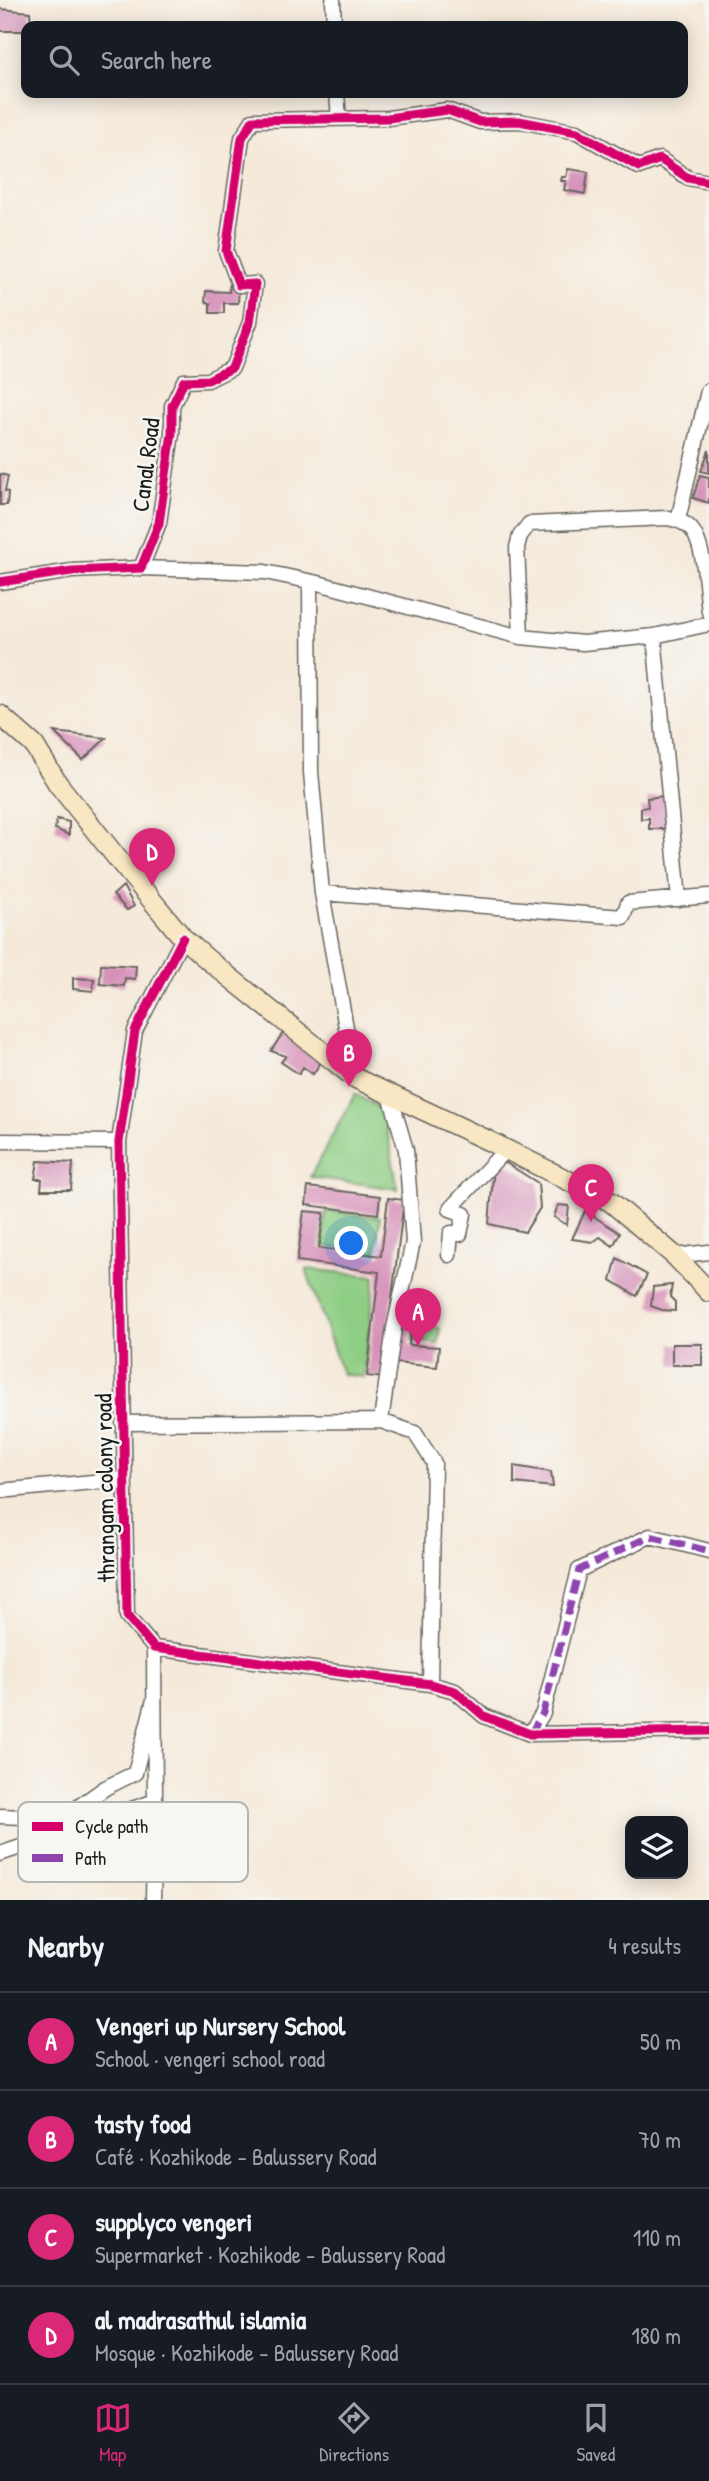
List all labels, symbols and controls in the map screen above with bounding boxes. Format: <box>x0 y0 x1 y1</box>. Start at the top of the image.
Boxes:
search box <box>21 21 688 98</box>
icon: search <box>45 41 83 79</box>
text: Search here <box>101 42 212 77</box>
street label: Canal Road <box>123 416 167 514</box>
pin: D <box>129 828 175 886</box>
pin: B <box>326 1029 372 1087</box>
pin: C <box>568 1164 614 1222</box>
your location <box>334 1226 368 1260</box>
pin: A <box>395 1288 441 1346</box>
street label: thrangam colony road <box>86 1393 122 1583</box>
legend <box>18 1802 248 1882</box>
text: Cycle path <box>75 1813 148 1839</box>
map controls <box>625 1816 688 1879</box>
button: layers <box>625 1816 688 1879</box>
text: Path <box>75 1845 106 1871</box>
text: Nearby <box>28 1926 104 1966</box>
text: 4 results <box>608 1930 681 1961</box>
text: Vengeri up Nursery School <box>95 2008 345 2043</box>
text: A <box>45 2026 57 2057</box>
text: 50 m <box>640 2026 681 2057</box>
text: School · vengeri school road <box>95 2043 325 2074</box>
text: tasty food <box>95 2106 191 2141</box>
text: B <box>45 2124 57 2155</box>
text: 70 m <box>638 2124 681 2155</box>
text: Café · Kozhikode - Balussery Road <box>95 2141 376 2172</box>
text: supplyco vengeri <box>95 2204 252 2239</box>
text: C <box>45 2222 57 2253</box>
text: 110 m <box>633 2222 681 2253</box>
text: Supermarket · Kozhikode - Balussery Road <box>95 2239 445 2270</box>
text: al madrasathul islamia <box>95 2302 306 2337</box>
text: D <box>46 2320 56 2351</box>
text: 180 m <box>631 2320 681 2351</box>
text: Mosque · Kozhikode - Balussery Road <box>95 2337 398 2368</box>
tab: Map <box>94 2399 132 2467</box>
tab: Directions <box>319 2399 389 2467</box>
tab: Saved <box>577 2399 615 2467</box>

